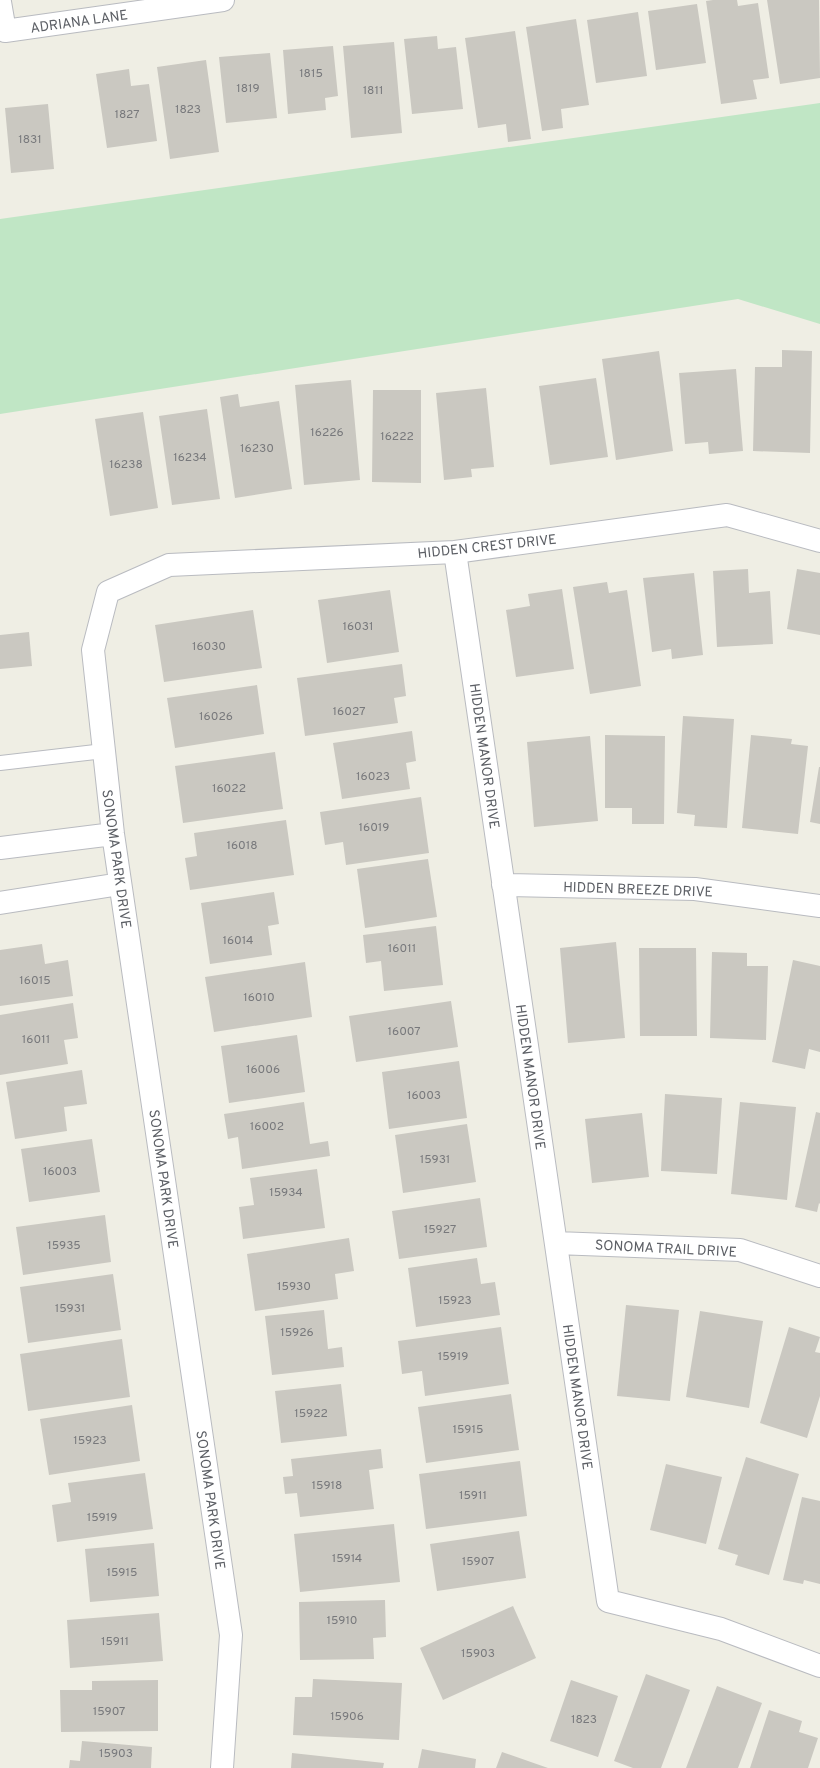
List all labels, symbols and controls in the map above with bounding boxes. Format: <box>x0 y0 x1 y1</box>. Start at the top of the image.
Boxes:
street label: ADRIANA LANE <box>29 7 129 38</box>
house number: 1815 <box>299 66 323 82</box>
house number: 1819 <box>236 81 260 97</box>
house number: 1811 <box>363 83 383 99</box>
house number: 1823 <box>175 102 201 118</box>
house number: 1827 <box>114 107 140 123</box>
house number: 1831 <box>18 132 42 148</box>
house number: 16226 <box>310 425 344 441</box>
house number: 16222 <box>380 429 414 445</box>
house number: 16230 <box>240 441 274 457</box>
house number: 16234 <box>173 450 207 466</box>
house number: 16238 <box>109 457 143 473</box>
street label: HIDDEN CREST DRIVE <box>417 532 557 563</box>
house number: 16031 <box>342 619 374 635</box>
house number: 16030 <box>192 639 226 655</box>
street label: HIDDEN MANOR DRIVE <box>465 682 502 830</box>
house number: 16027 <box>333 704 365 720</box>
house number: 16026 <box>199 709 233 725</box>
house number: 16023 <box>356 769 390 785</box>
house number: 16022 <box>212 781 246 797</box>
street label: SONOMA PARK DRIVE <box>97 789 134 930</box>
house number: 16019 <box>359 820 389 836</box>
house number: 16018 <box>226 838 258 854</box>
street label: HIDDEN BREEZE DRIVE <box>563 879 713 902</box>
house number: 16014 <box>222 933 254 949</box>
house number: 16011 <box>388 941 416 957</box>
house number: 16015 <box>19 973 51 989</box>
house number: 16010 <box>243 990 275 1006</box>
street label: HIDDEN MANOR DRIVE <box>511 1003 548 1151</box>
house number: 16007 <box>388 1024 420 1040</box>
house number: 16011 <box>22 1032 50 1048</box>
house number: 16006 <box>246 1062 280 1078</box>
house number: 16003 <box>407 1088 441 1104</box>
street label: SONOMA PARK DRIVE <box>144 1109 181 1250</box>
house number: 16002 <box>250 1119 284 1135</box>
house number: 15931 <box>420 1152 450 1168</box>
house number: 16003 <box>43 1164 77 1180</box>
house number: 15934 <box>269 1185 303 1201</box>
house number: 15927 <box>424 1222 456 1238</box>
street label: SONOMA TRAIL DRIVE <box>594 1237 737 1262</box>
house number: 15935 <box>47 1238 81 1254</box>
house number: 15930 <box>277 1279 311 1295</box>
house number: 15923 <box>438 1293 472 1309</box>
house number: 15931 <box>55 1301 85 1317</box>
street label: HIDDEN MANOR DRIVE <box>558 1323 595 1471</box>
house number: 15926 <box>280 1325 314 1341</box>
house number: 15919 <box>438 1349 468 1365</box>
house number: 15922 <box>294 1406 328 1422</box>
house number: 15915 <box>453 1422 483 1438</box>
street label: SONOMA PARK DRIVE <box>191 1430 228 1571</box>
house number: 15923 <box>73 1433 107 1449</box>
house number: 15918 <box>312 1478 342 1494</box>
house number: 15911 <box>459 1488 487 1504</box>
house number: 15919 <box>87 1510 117 1526</box>
house number: 15914 <box>332 1551 362 1567</box>
house number: 15907 <box>462 1554 494 1570</box>
house number: 15915 <box>107 1565 137 1581</box>
house number: 15910 <box>326 1613 358 1629</box>
house number: 15911 <box>101 1634 129 1650</box>
house number: 15903 <box>461 1646 495 1662</box>
house number: 15907 <box>93 1704 125 1720</box>
house number: 15906 <box>330 1709 364 1725</box>
house number: 1823 <box>571 1712 597 1728</box>
house number: 15903 <box>99 1746 133 1762</box>

